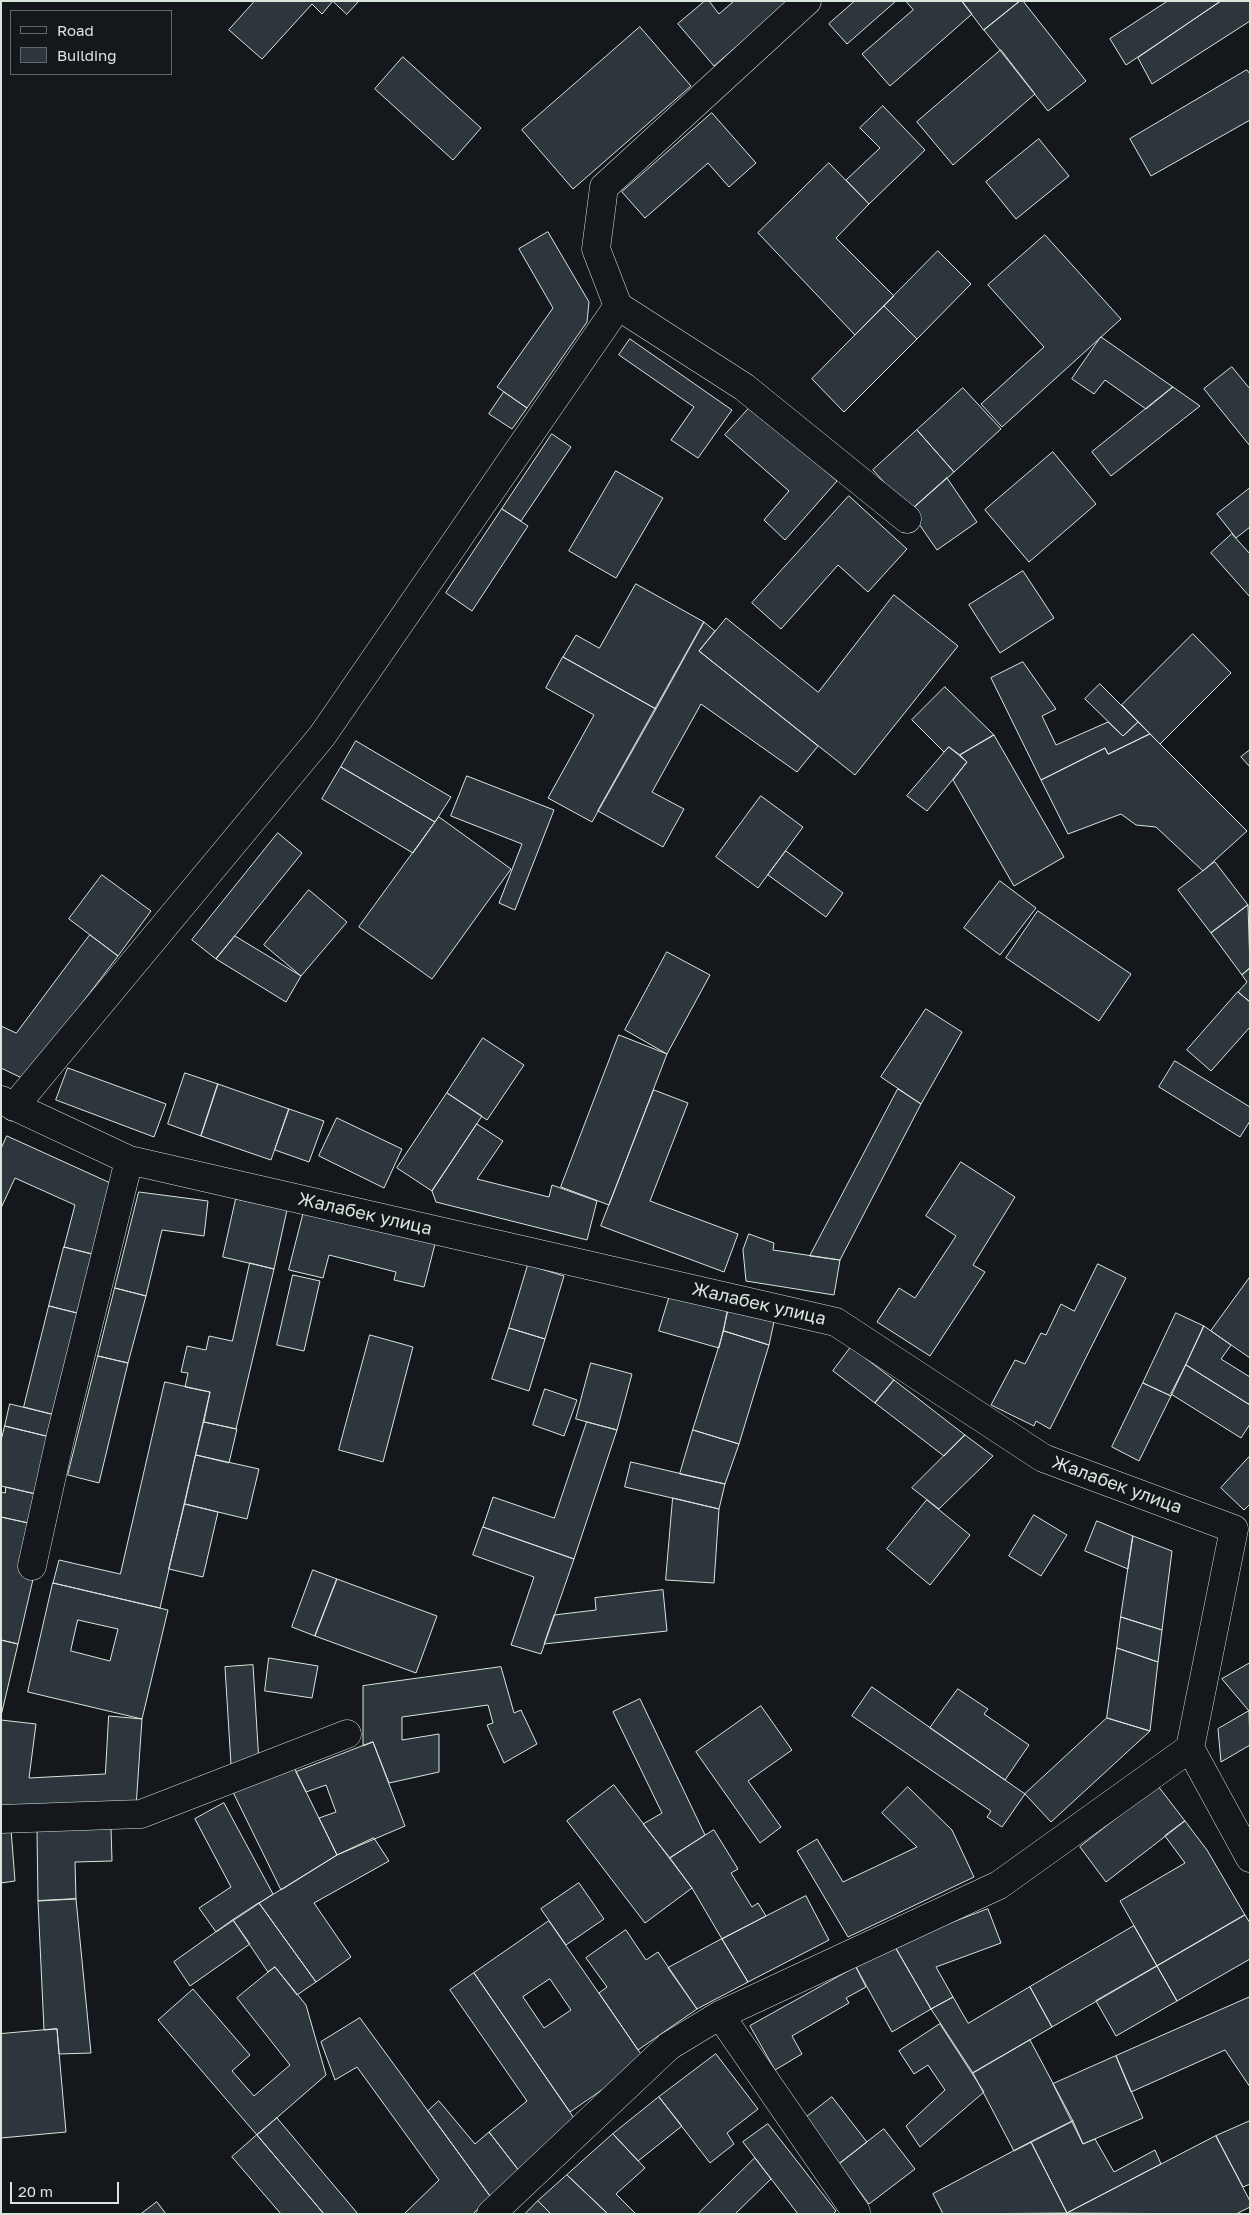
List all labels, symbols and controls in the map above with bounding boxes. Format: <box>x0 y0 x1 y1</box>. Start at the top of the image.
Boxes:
legend <box>10 10 172 75</box>
text: Road <box>57 21 94 39</box>
text: Building <box>57 46 117 64</box>
street label: Жалабек улица <box>296 1188 434 1240</box>
street label: Жалабек улица <box>690 1278 828 1330</box>
street label: Жалабек улица <box>1049 1451 1185 1519</box>
scale bar <box>12 2172 121 2204</box>
text: 20 m <box>18 2182 53 2200</box>

